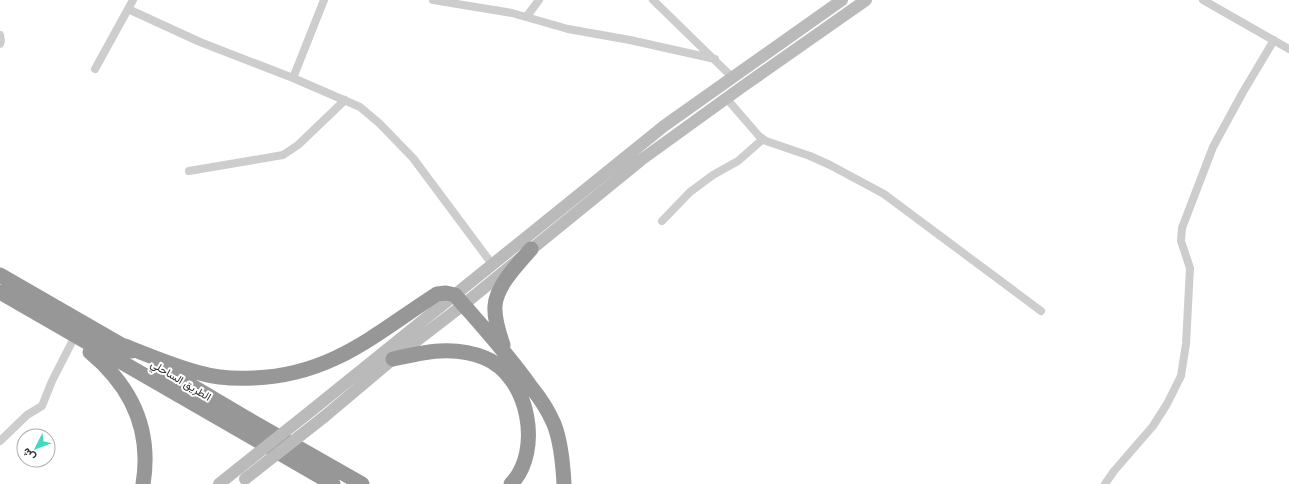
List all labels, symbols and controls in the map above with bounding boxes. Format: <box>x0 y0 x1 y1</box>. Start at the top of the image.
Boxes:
street label: الطريق الساحلي <box>147 356 214 406</box>
north arrow <box>16 428 56 468</box>
text: ش <box>19 445 38 464</box>

